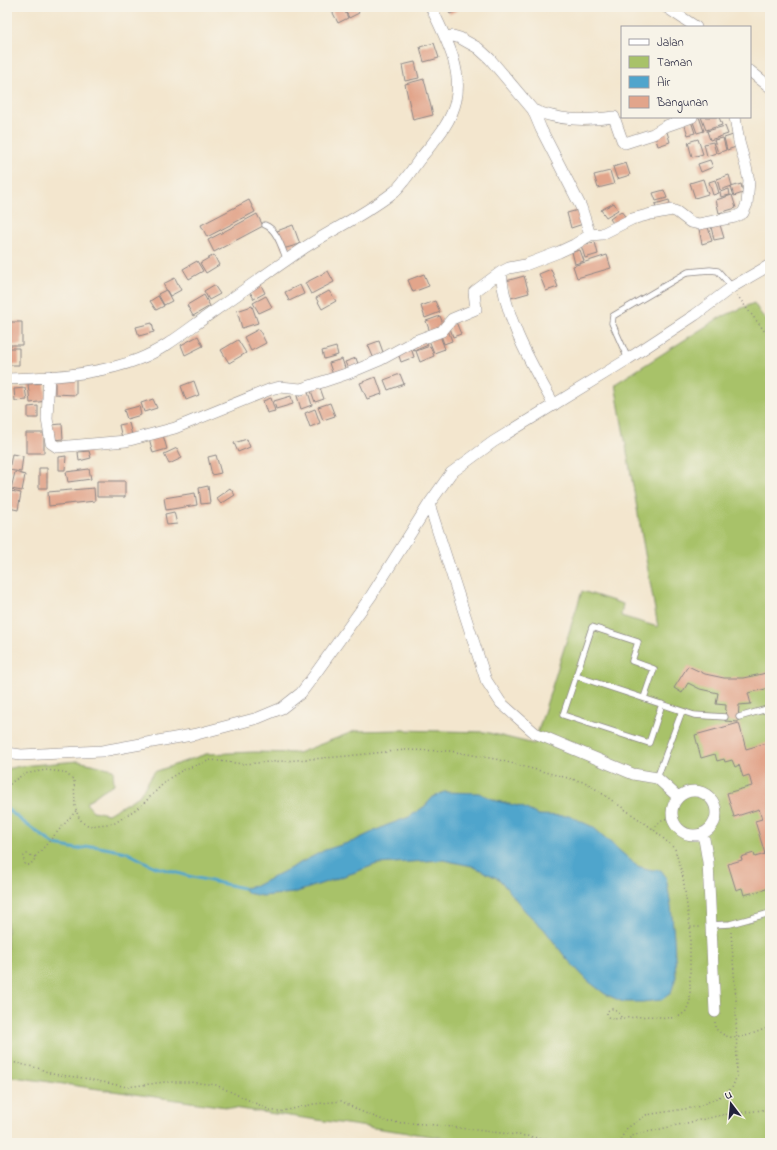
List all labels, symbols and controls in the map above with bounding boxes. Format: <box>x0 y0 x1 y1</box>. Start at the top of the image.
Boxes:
legend <box>621 26 751 118</box>
text: Jalan <box>657 34 684 52</box>
text: Taman <box>657 54 692 72</box>
text: Air <box>657 74 671 92</box>
text: Bangunan <box>656 94 708 113</box>
north arrow <box>711 1084 751 1124</box>
text: U <box>723 1087 734 1104</box>

